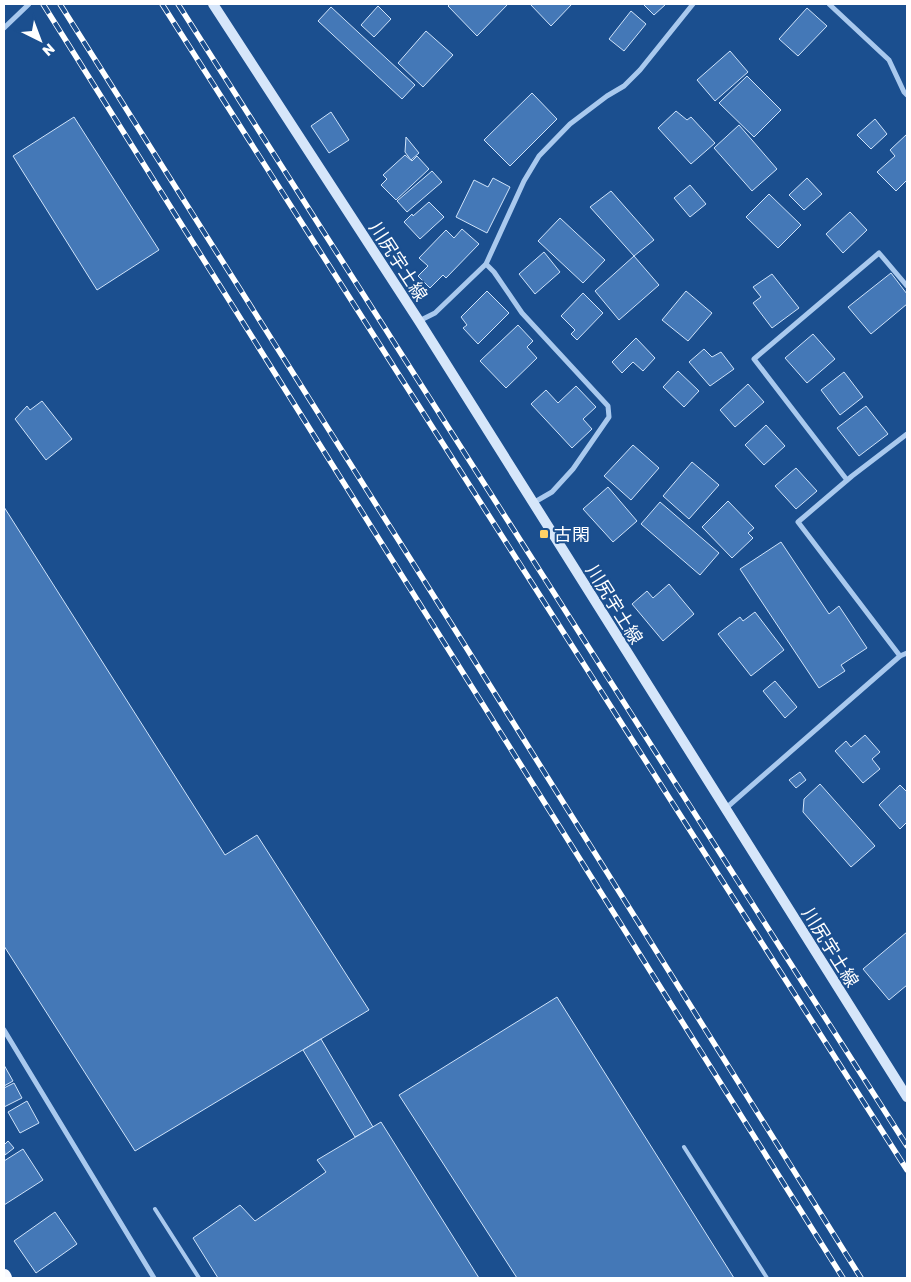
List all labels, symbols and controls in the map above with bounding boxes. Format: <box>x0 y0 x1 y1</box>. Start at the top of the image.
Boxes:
north arrow <box>15 15 65 65</box>
text: N <box>39 40 59 60</box>
street label: 川尻宇土線 <box>365 217 433 305</box>
place label: 古閑 <box>554 523 590 545</box>
marker: 古閑 <box>538 528 550 540</box>
street label: 川尻宇土線 <box>582 560 648 648</box>
street label: 川尻宇土線 <box>798 903 864 991</box>

